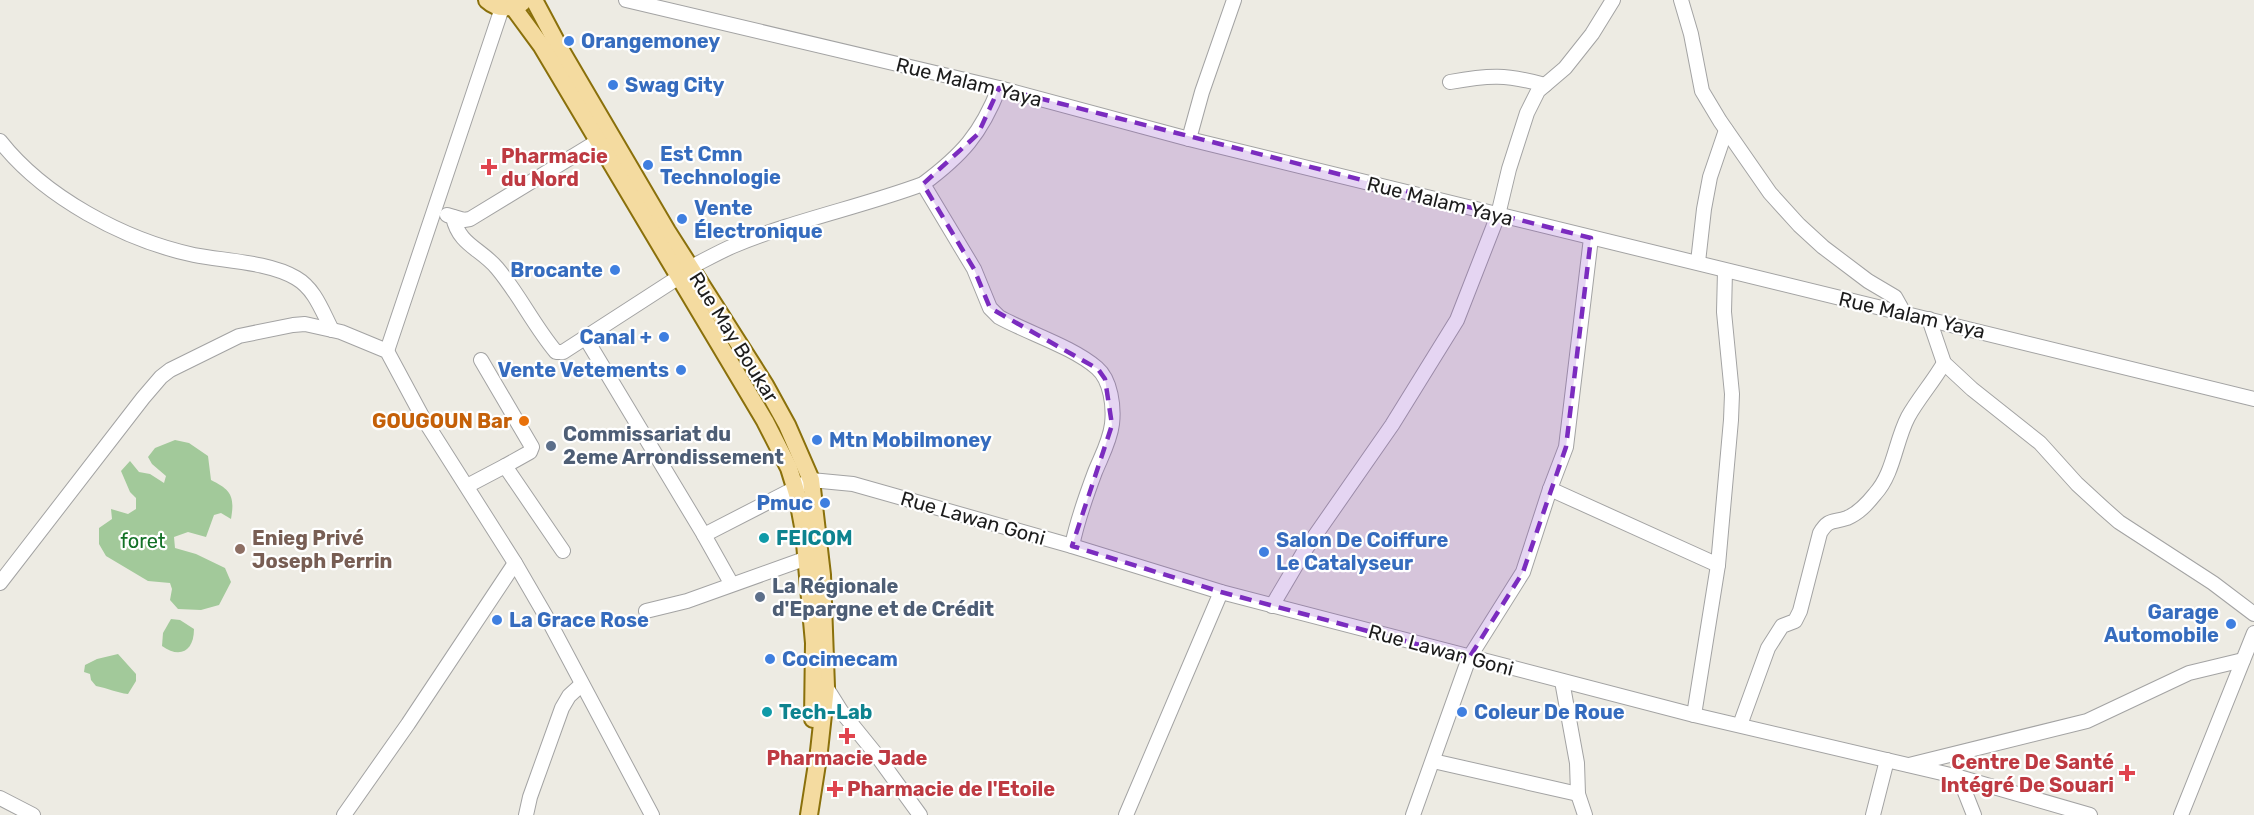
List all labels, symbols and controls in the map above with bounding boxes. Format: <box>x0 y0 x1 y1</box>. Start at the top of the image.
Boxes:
place label: Orangemoney <box>581 29 720 53</box>
marker: Orangemoney <box>562 34 576 48</box>
street label: Rue Malam Yaya <box>893 52 1045 112</box>
place label: Swag City <box>625 73 725 97</box>
marker: Swag City <box>606 78 620 92</box>
place label: Est Cmn Technologie <box>660 142 781 189</box>
place label: Pharmacie du Nord <box>501 144 608 191</box>
marker: Est Cmn Technologie <box>641 158 655 172</box>
marker: Pharmacie du Nord <box>482 160 496 174</box>
street label: Rue Malam Yaya <box>1364 171 1516 231</box>
place label: Vente Électronique <box>694 196 823 243</box>
marker: Vente Électronique <box>675 212 689 226</box>
place label: Brocante <box>510 258 603 282</box>
marker: Brocante <box>608 263 622 277</box>
street label: Rue May Boukar <box>684 267 784 407</box>
street label: Rue Malam Yaya <box>1836 286 1988 344</box>
place label: Canal + <box>579 325 652 349</box>
marker: Canal + <box>657 330 671 344</box>
place label: Vente Vetements <box>497 358 669 382</box>
marker: Vente Vetements <box>674 363 688 377</box>
place label: GOUGOUN Bar <box>372 409 512 433</box>
marker: GOUGOUN Bar <box>517 414 531 428</box>
place label: Commissariat du 2eme Arrondissement <box>563 422 784 469</box>
place label: Mtn Mobilmoney <box>829 428 992 452</box>
marker: Mtn Mobilmoney <box>810 433 824 447</box>
marker: Commissariat du 2eme Arrondissement <box>544 439 558 453</box>
street label: Rue Lawan Goni <box>898 486 1048 550</box>
place label: Pmuc <box>757 491 813 515</box>
marker: Pmuc <box>818 496 832 510</box>
place label: Enieg Privé Joseph Perrin <box>252 526 392 573</box>
place label: FEICOM <box>776 526 852 550</box>
place label: Salon De Coiffure Le Catalyseur <box>1276 528 1448 575</box>
park label: foret <box>120 529 166 553</box>
marker: FEICOM <box>757 531 771 545</box>
marker: Enieg Privé Joseph Perrin <box>233 542 247 556</box>
marker: Salon De Coiffure Le Catalyseur <box>1257 545 1271 559</box>
place label: La Régionale d'Epargne et de Crédit <box>772 574 994 621</box>
marker: La Régionale d'Epargne et de Crédit <box>753 590 767 604</box>
place label: Garage Automobile <box>2104 600 2219 647</box>
place label: La Grace Rose <box>509 608 649 632</box>
marker: La Grace Rose <box>490 613 504 627</box>
marker: Garage Automobile <box>2224 617 2238 631</box>
street label: Rue Lawan Goni <box>1366 619 1516 681</box>
place label: Cocimecam <box>782 647 898 671</box>
marker: Cocimecam <box>763 652 777 666</box>
place label: Tech-Lab <box>779 700 872 724</box>
place label: Coleur De Roue <box>1474 700 1625 724</box>
marker: Tech-Lab <box>760 705 774 719</box>
marker: Coleur De Roue <box>1455 705 1469 719</box>
marker: Pharmacie Jade <box>840 729 854 743</box>
place label: Pharmacie Jade <box>767 746 928 770</box>
place label: Centre De Santé Intégré De Souari <box>1940 750 2114 797</box>
marker: Centre De Santé Intégré De Souari <box>2118 764 2136 782</box>
place label: Pharmacie de l'Etoile <box>847 777 1055 801</box>
marker: Pharmacie de l'Etoile <box>828 782 842 796</box>

